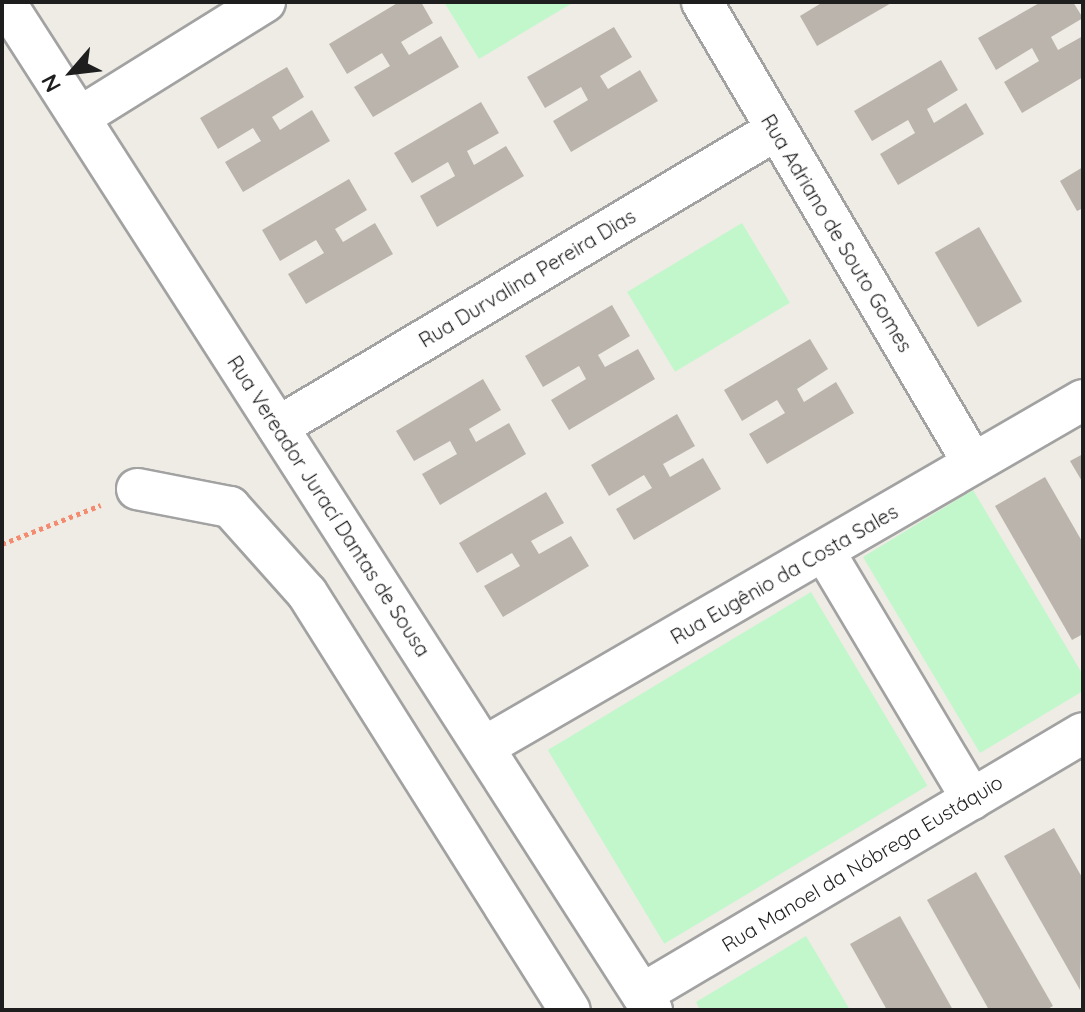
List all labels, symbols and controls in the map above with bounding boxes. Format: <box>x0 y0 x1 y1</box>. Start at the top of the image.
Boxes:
north arrow <box>32 32 112 112</box>
text: N <box>35 70 67 97</box>
street label: Rua Adriano de Souto Gomes <box>756 110 918 356</box>
street label: Rua Durvalina Pereira Dias <box>414 204 640 352</box>
street label: Rua Vereador Jurací Dantas de Sousa <box>223 351 435 661</box>
street label: Rua Eugênio da Costa Sales <box>666 499 902 649</box>
street label: Rua Manoel da Nóbrega Eustáquio <box>717 769 1007 957</box>

